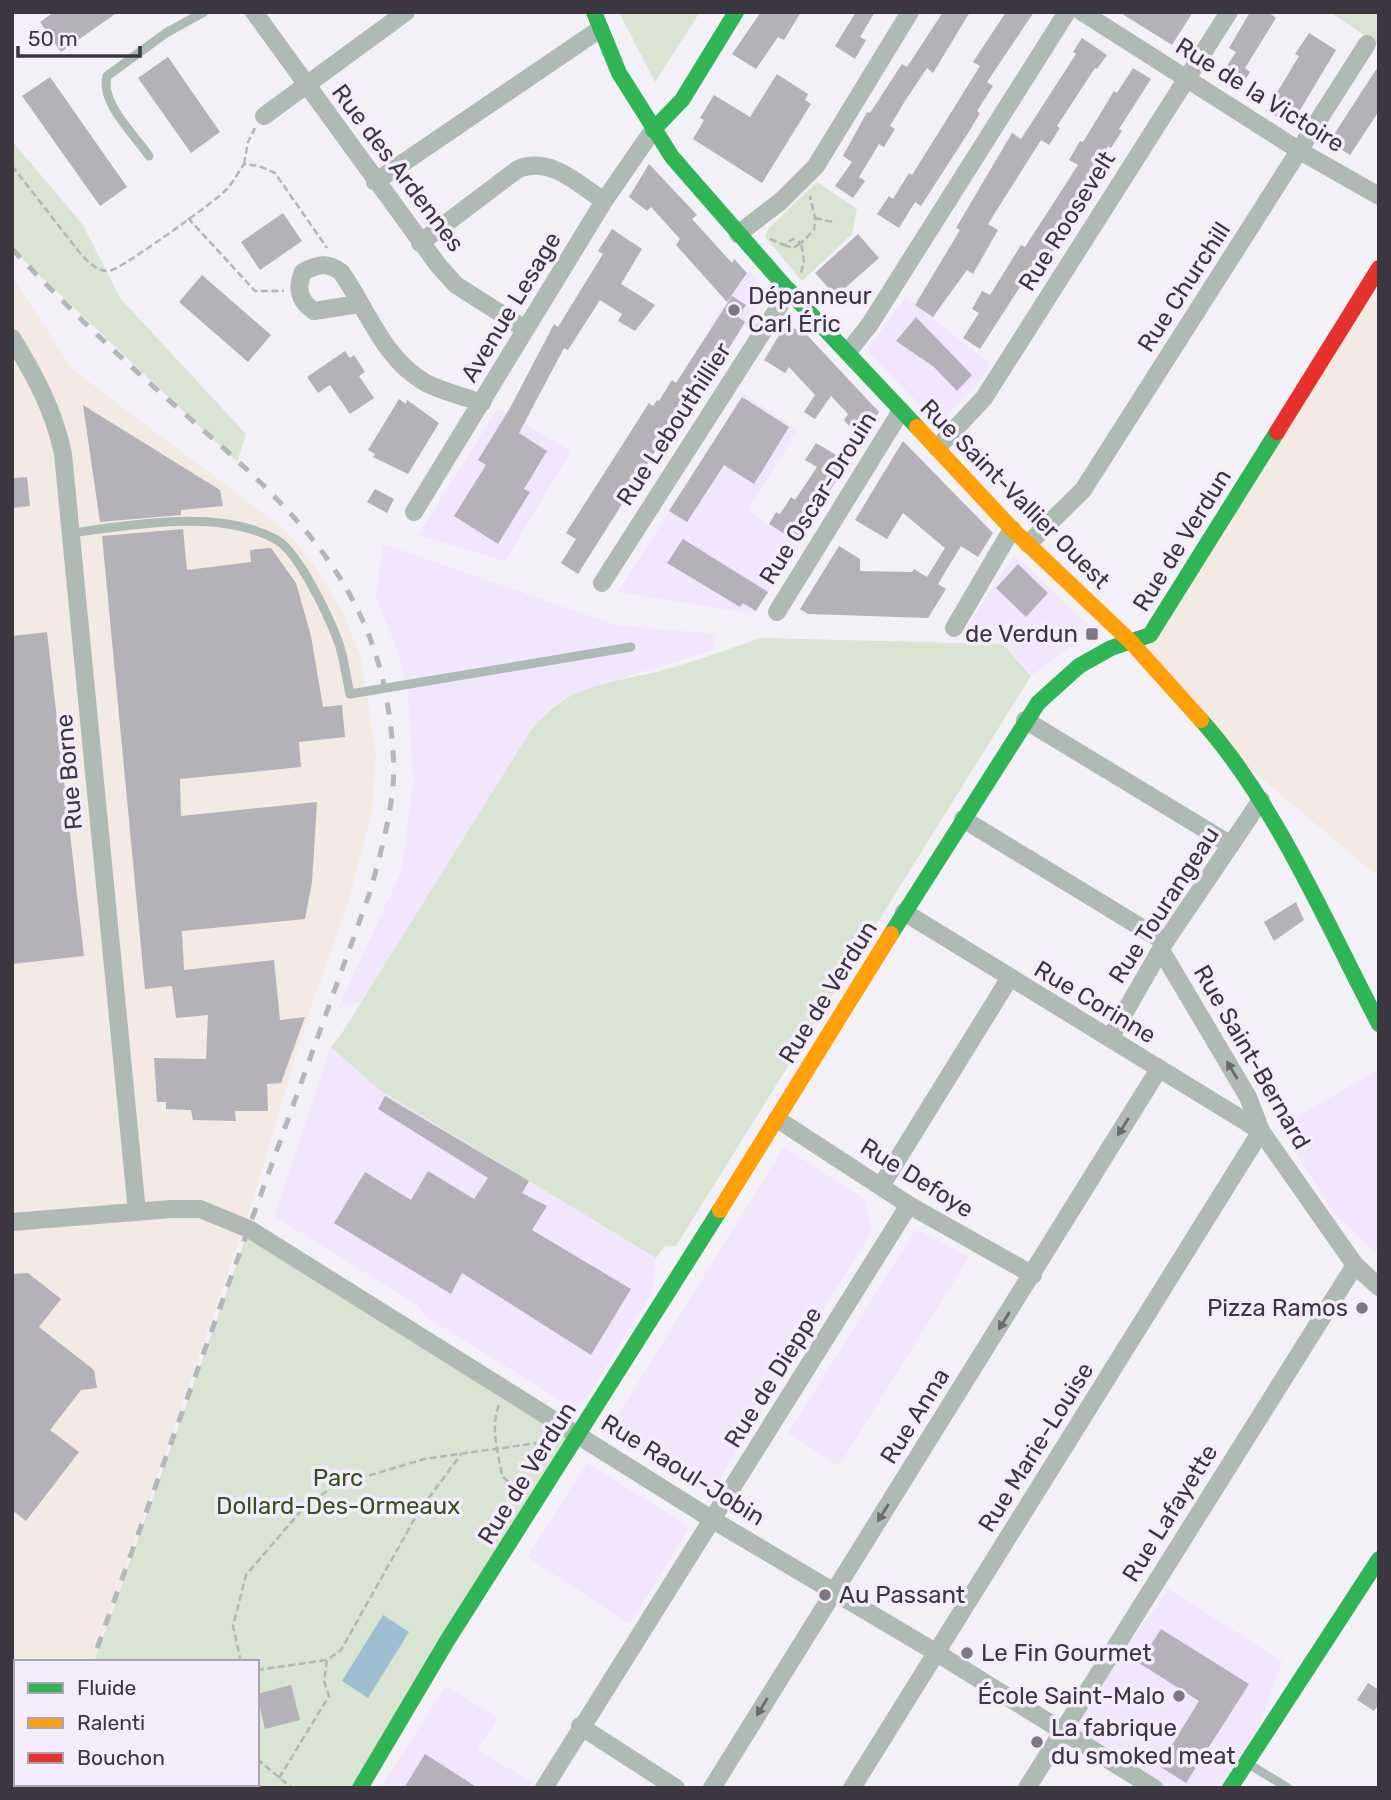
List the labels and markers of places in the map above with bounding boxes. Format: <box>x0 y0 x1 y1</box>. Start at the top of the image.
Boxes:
place label: Dépanneur Carl Éric <box>748 282 872 338</box>
marker: Dépanneur Carl Éric <box>726 302 742 318</box>
place label: de Verdun <box>965 620 1078 648</box>
marker: de Verdun <box>1084 626 1100 642</box>
place label: Pizza Ramos <box>1207 1294 1348 1322</box>
marker: Pizza Ramos <box>1354 1300 1370 1316</box>
place label: Au Passant <box>839 1581 965 1609</box>
marker: Au Passant <box>817 1587 833 1603</box>
place label: Le Fin Gourmet <box>981 1639 1152 1667</box>
marker: Le Fin Gourmet <box>959 1645 975 1661</box>
place label: École Saint-Malo <box>978 1682 1165 1710</box>
marker: École Saint-Malo <box>1171 1688 1187 1704</box>
place label: La fabrique du smoked meat <box>1051 1714 1236 1770</box>
marker: La fabrique du smoked meat <box>1029 1734 1045 1750</box>

